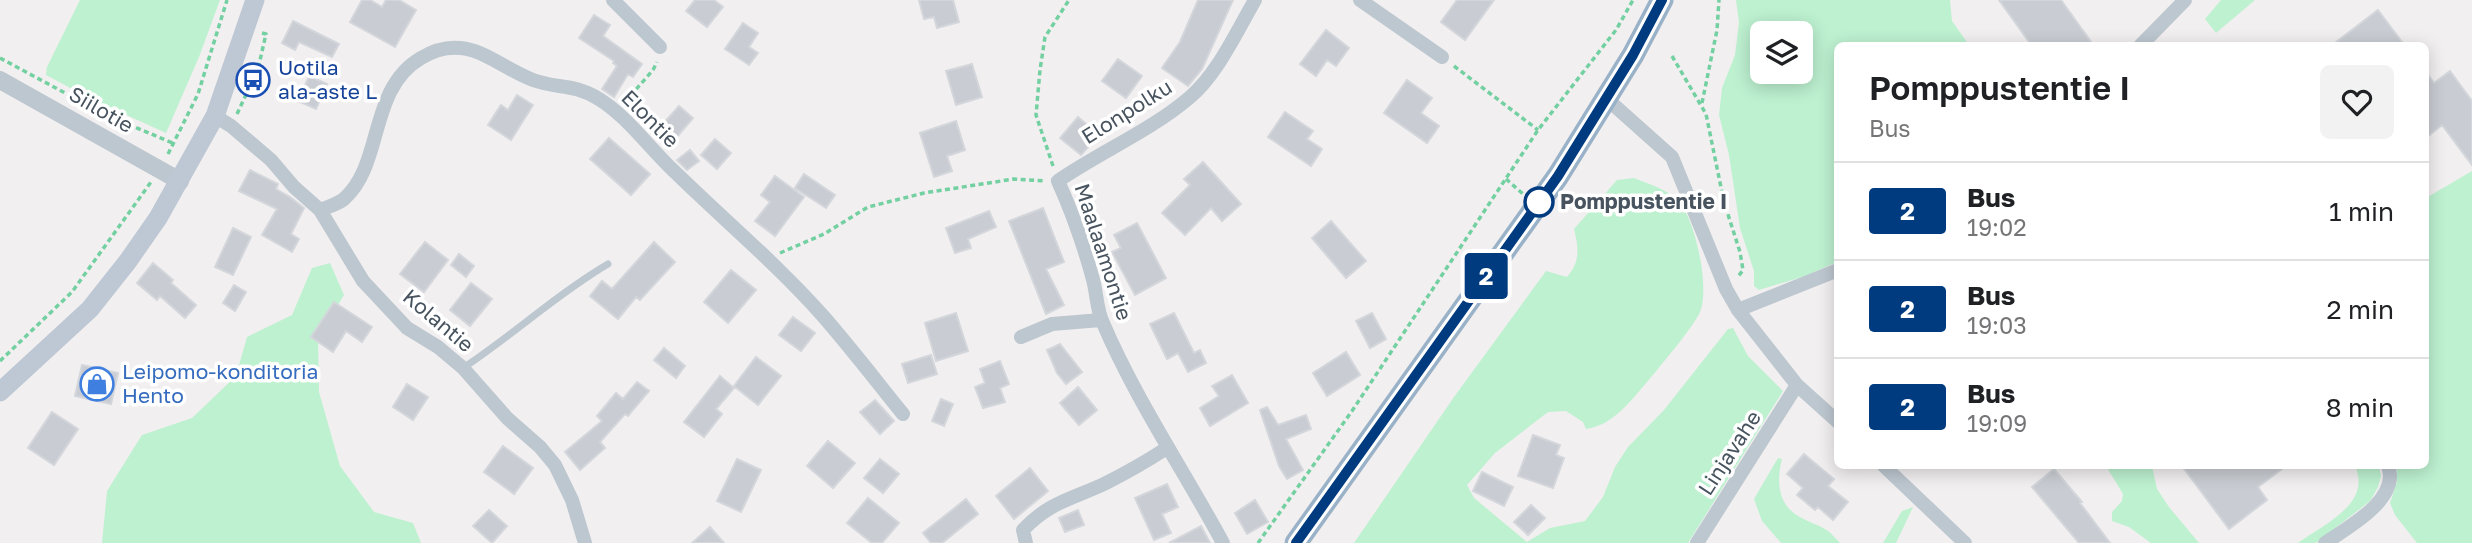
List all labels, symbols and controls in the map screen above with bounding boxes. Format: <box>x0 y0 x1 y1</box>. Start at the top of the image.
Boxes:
map controls <box>1750 21 1813 84</box>
button: layers <box>1750 21 1813 84</box>
place label: Uotila ala-aste L <box>278 54 377 104</box>
bus stop icon: Uotila ala-aste L <box>234 61 272 99</box>
button: heart <box>2320 65 2394 139</box>
text: Pomppustentie I <box>1869 68 2130 107</box>
street label: Elonpolku <box>1076 73 1176 149</box>
street label: Siilotie <box>65 80 138 138</box>
street label: Elontie <box>616 84 685 153</box>
text: Bus <box>1869 114 1911 142</box>
street label: Maalaamontie <box>1070 180 1138 323</box>
text: Bus <box>1967 182 2015 213</box>
marker: Pomppustentie I <box>1524 187 1554 217</box>
place label: Pomppustentie I <box>1560 188 1727 214</box>
text: 2 <box>1900 196 1915 225</box>
text: 1 min <box>2329 196 2394 227</box>
text: 19:02 <box>1967 213 2027 241</box>
line badge: 2 <box>1463 253 1509 299</box>
text: 2 <box>1479 261 1493 290</box>
text: Bus <box>1967 280 2015 311</box>
street label: Kolantie <box>398 283 479 357</box>
text: 2 <box>1900 294 1915 323</box>
text: 2 min <box>2326 294 2394 325</box>
text: 19:03 <box>1967 311 2027 339</box>
place label: Leipomo-konditoria Hento <box>122 358 318 408</box>
shop icon: Leipomo-konditoria Hento <box>78 365 116 403</box>
text: Bus <box>1967 378 2015 409</box>
text: 2 <box>1900 392 1915 421</box>
text: 8 min <box>2326 392 2394 423</box>
street label: Linjavahe <box>1692 405 1766 500</box>
text: 19:09 <box>1967 409 2027 437</box>

